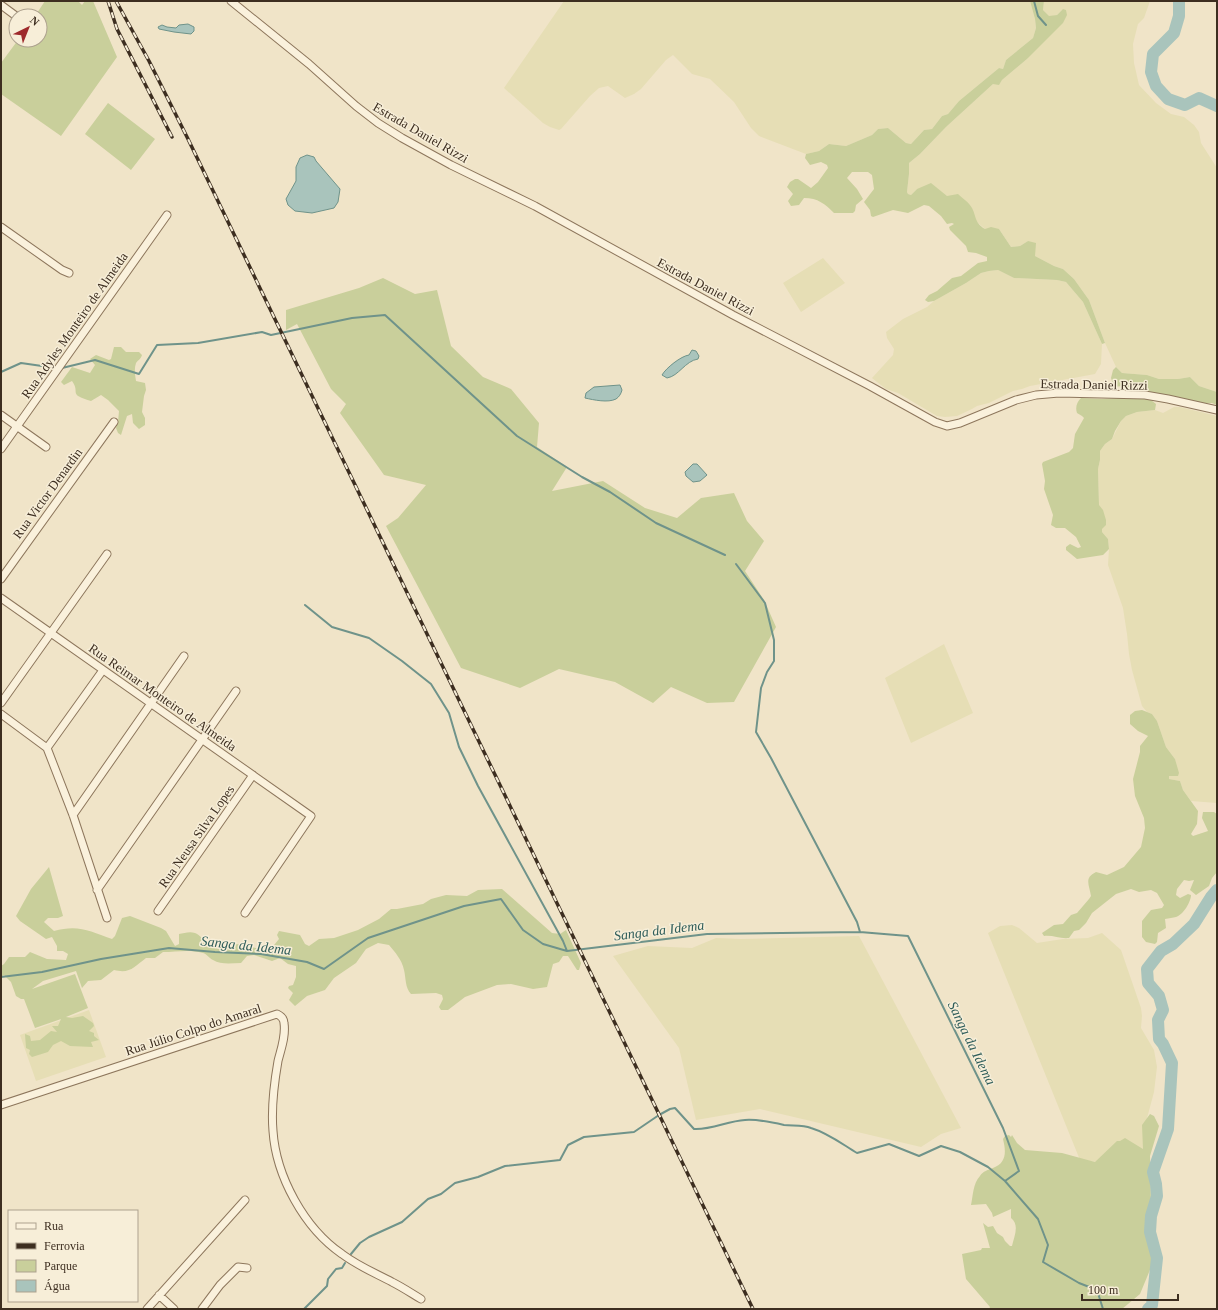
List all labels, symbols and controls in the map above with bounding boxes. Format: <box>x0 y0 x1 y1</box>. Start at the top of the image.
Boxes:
north arrow <box>8 8 48 48</box>
text: N <box>28 14 42 28</box>
street label: Estrada Daniel Rizzi <box>370 99 471 166</box>
street label: Rua Adyles Monteiro de Almeida <box>18 249 131 401</box>
street label: Estrada Daniel Rizzi <box>655 255 757 318</box>
street label: Estrada Daniel Rizzi <box>1040 376 1148 393</box>
street label: Rua Victor Denardin <box>10 445 86 541</box>
street label: Rua Reimar Monteiro de Almeida <box>86 641 240 754</box>
street label: Rua Neusa Silva Lopes <box>155 782 237 890</box>
water label: Sanga da Idema <box>613 918 705 943</box>
water label: Sanga da Idema <box>200 933 292 958</box>
water label: Sanga da Idema <box>945 999 998 1087</box>
street label: Rua Júlio Colpo do Amaral <box>123 1000 263 1059</box>
legend <box>8 1210 138 1302</box>
text: Rua <box>44 1219 64 1233</box>
text: Ferrovia <box>44 1239 85 1253</box>
text: Parque <box>44 1259 77 1273</box>
scale bar <box>1082 1276 1178 1302</box>
text: Água <box>44 1279 71 1293</box>
text: 100 m <box>1088 1283 1119 1297</box>

